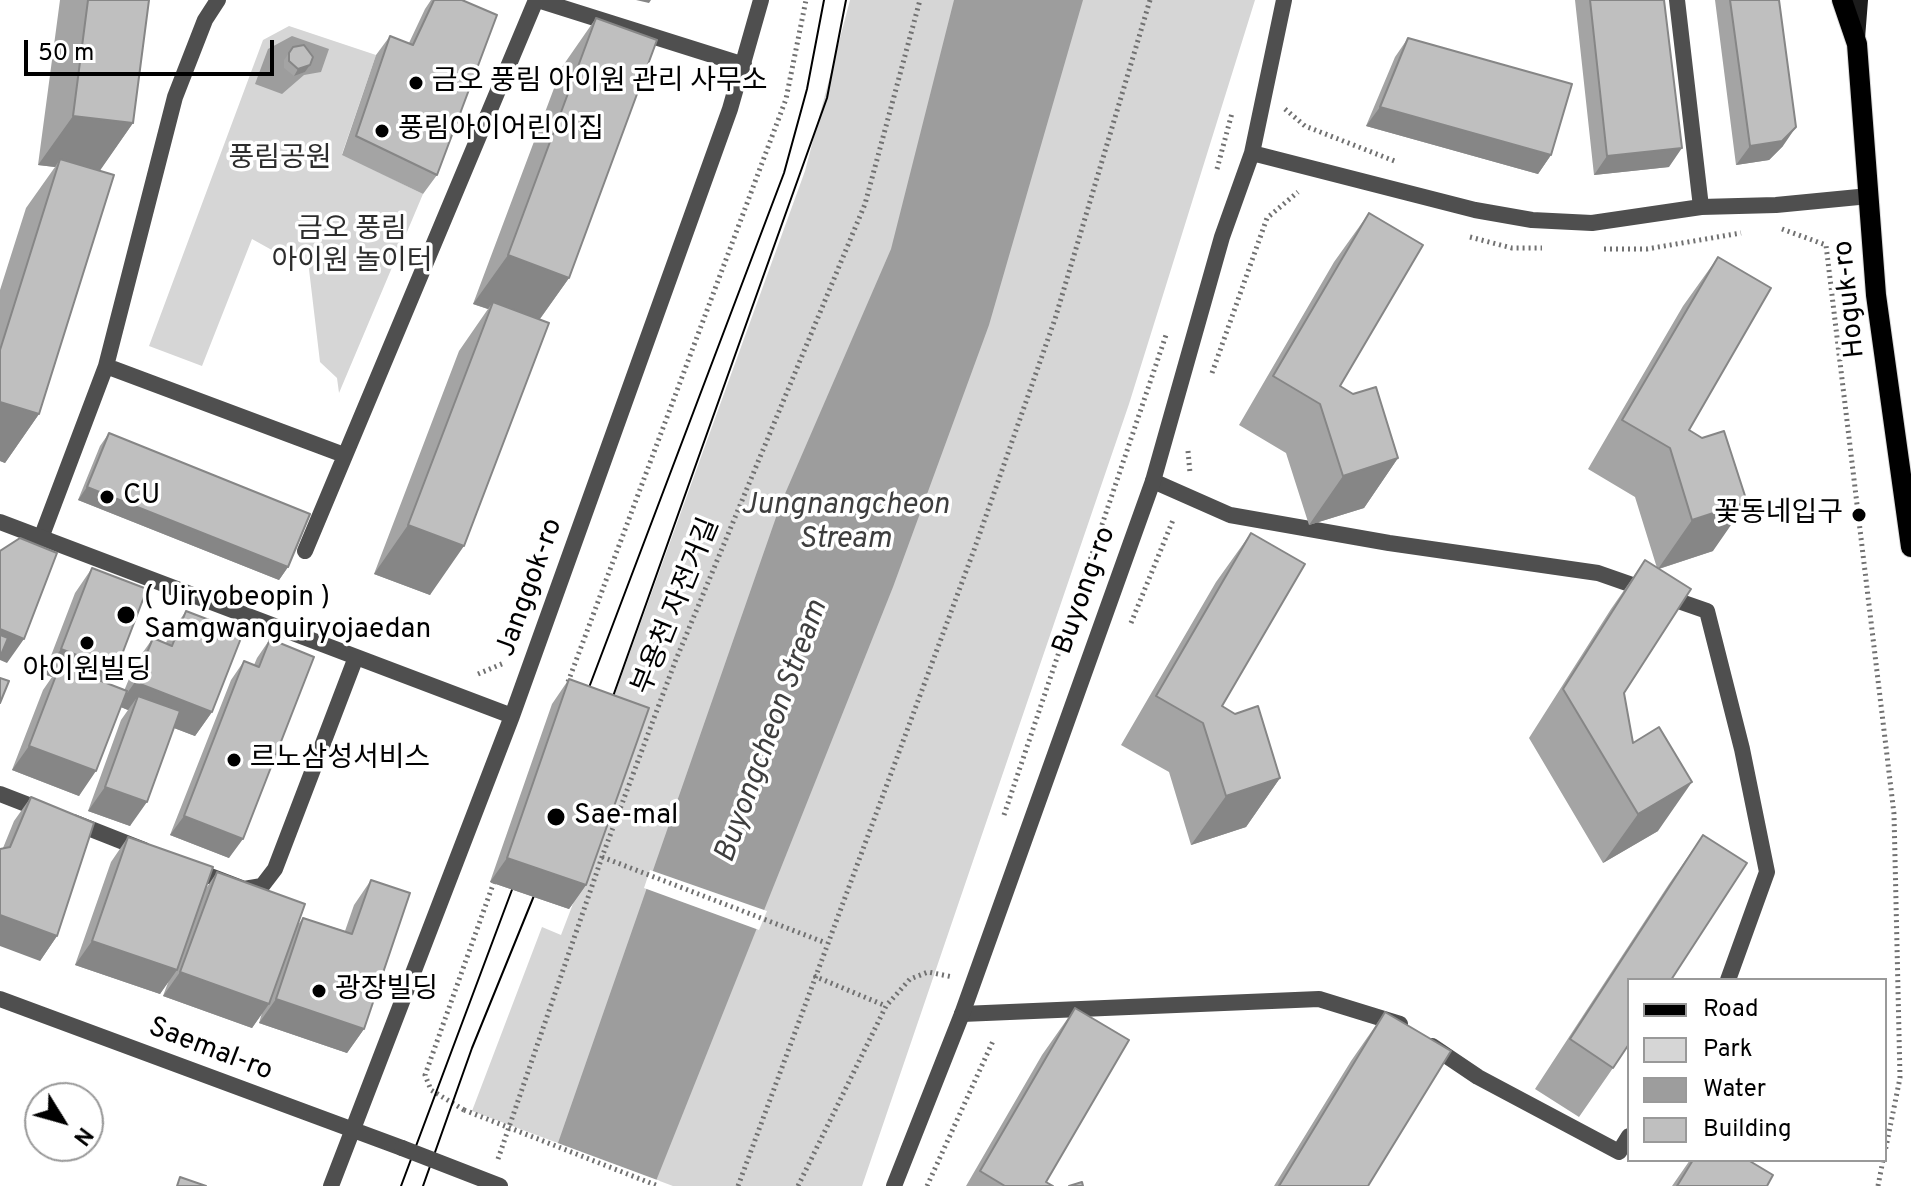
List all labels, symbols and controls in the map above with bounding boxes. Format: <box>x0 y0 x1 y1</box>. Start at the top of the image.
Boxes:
scale bar <box>28 24 278 74</box>
text: 50 m <box>38 39 94 69</box>
place label: 금오 풍림 아이원 관리 사무소 <box>432 66 767 100</box>
marker: 금오 풍림 아이원 관리 사무소 <box>407 74 425 92</box>
place label: 풍림아이어린이집 <box>398 114 604 148</box>
marker: 풍림아이어린이집 <box>373 122 391 140</box>
park label: 풍림공원 <box>228 143 332 177</box>
park label: 금오 풍림 아이원 놀이터 <box>271 214 433 280</box>
street label: Hoguk-ro <box>1828 238 1874 360</box>
place label: CU <box>123 480 160 514</box>
marker: CU <box>98 488 116 506</box>
water label: Jungnangcheon Stream <box>741 489 949 560</box>
place label: 꽃동네입구 <box>1714 498 1843 532</box>
marker: 꽃동네입구 <box>1850 506 1868 524</box>
street label: Janggok-ro <box>491 514 571 662</box>
street label: 부용천 자전거길 <box>627 514 729 700</box>
street label: Buyong-ro <box>1047 523 1125 659</box>
place label: ( Uiryobeopin ) Samgwanguiryojaedan <box>144 582 431 648</box>
water label: Buyongcheon Stream <box>709 596 837 868</box>
marker: ( Uiryobeopin ) Samgwanguiryojaedan <box>115 604 137 626</box>
marker: 아이원빌딩 <box>78 634 96 652</box>
place label: 아이원빌딩 <box>23 655 151 689</box>
place label: 르노삼성서비스 <box>250 743 430 777</box>
marker: 르노삼성서비스 <box>225 751 243 769</box>
place label: Sae-mal <box>574 800 678 834</box>
marker: Sae-mal <box>545 806 567 828</box>
place label: 광장빌딩 <box>335 974 438 1008</box>
legend <box>1627 978 1887 1162</box>
marker: 광장빌딩 <box>310 982 328 1000</box>
text: Road <box>1703 995 1759 1025</box>
street label: Saemal-ro <box>143 1012 277 1090</box>
text: Park <box>1703 1035 1753 1065</box>
text: Water <box>1703 1075 1766 1105</box>
north arrow <box>24 1082 104 1162</box>
text: Building <box>1703 1115 1792 1145</box>
text: N <box>66 1121 98 1150</box>

